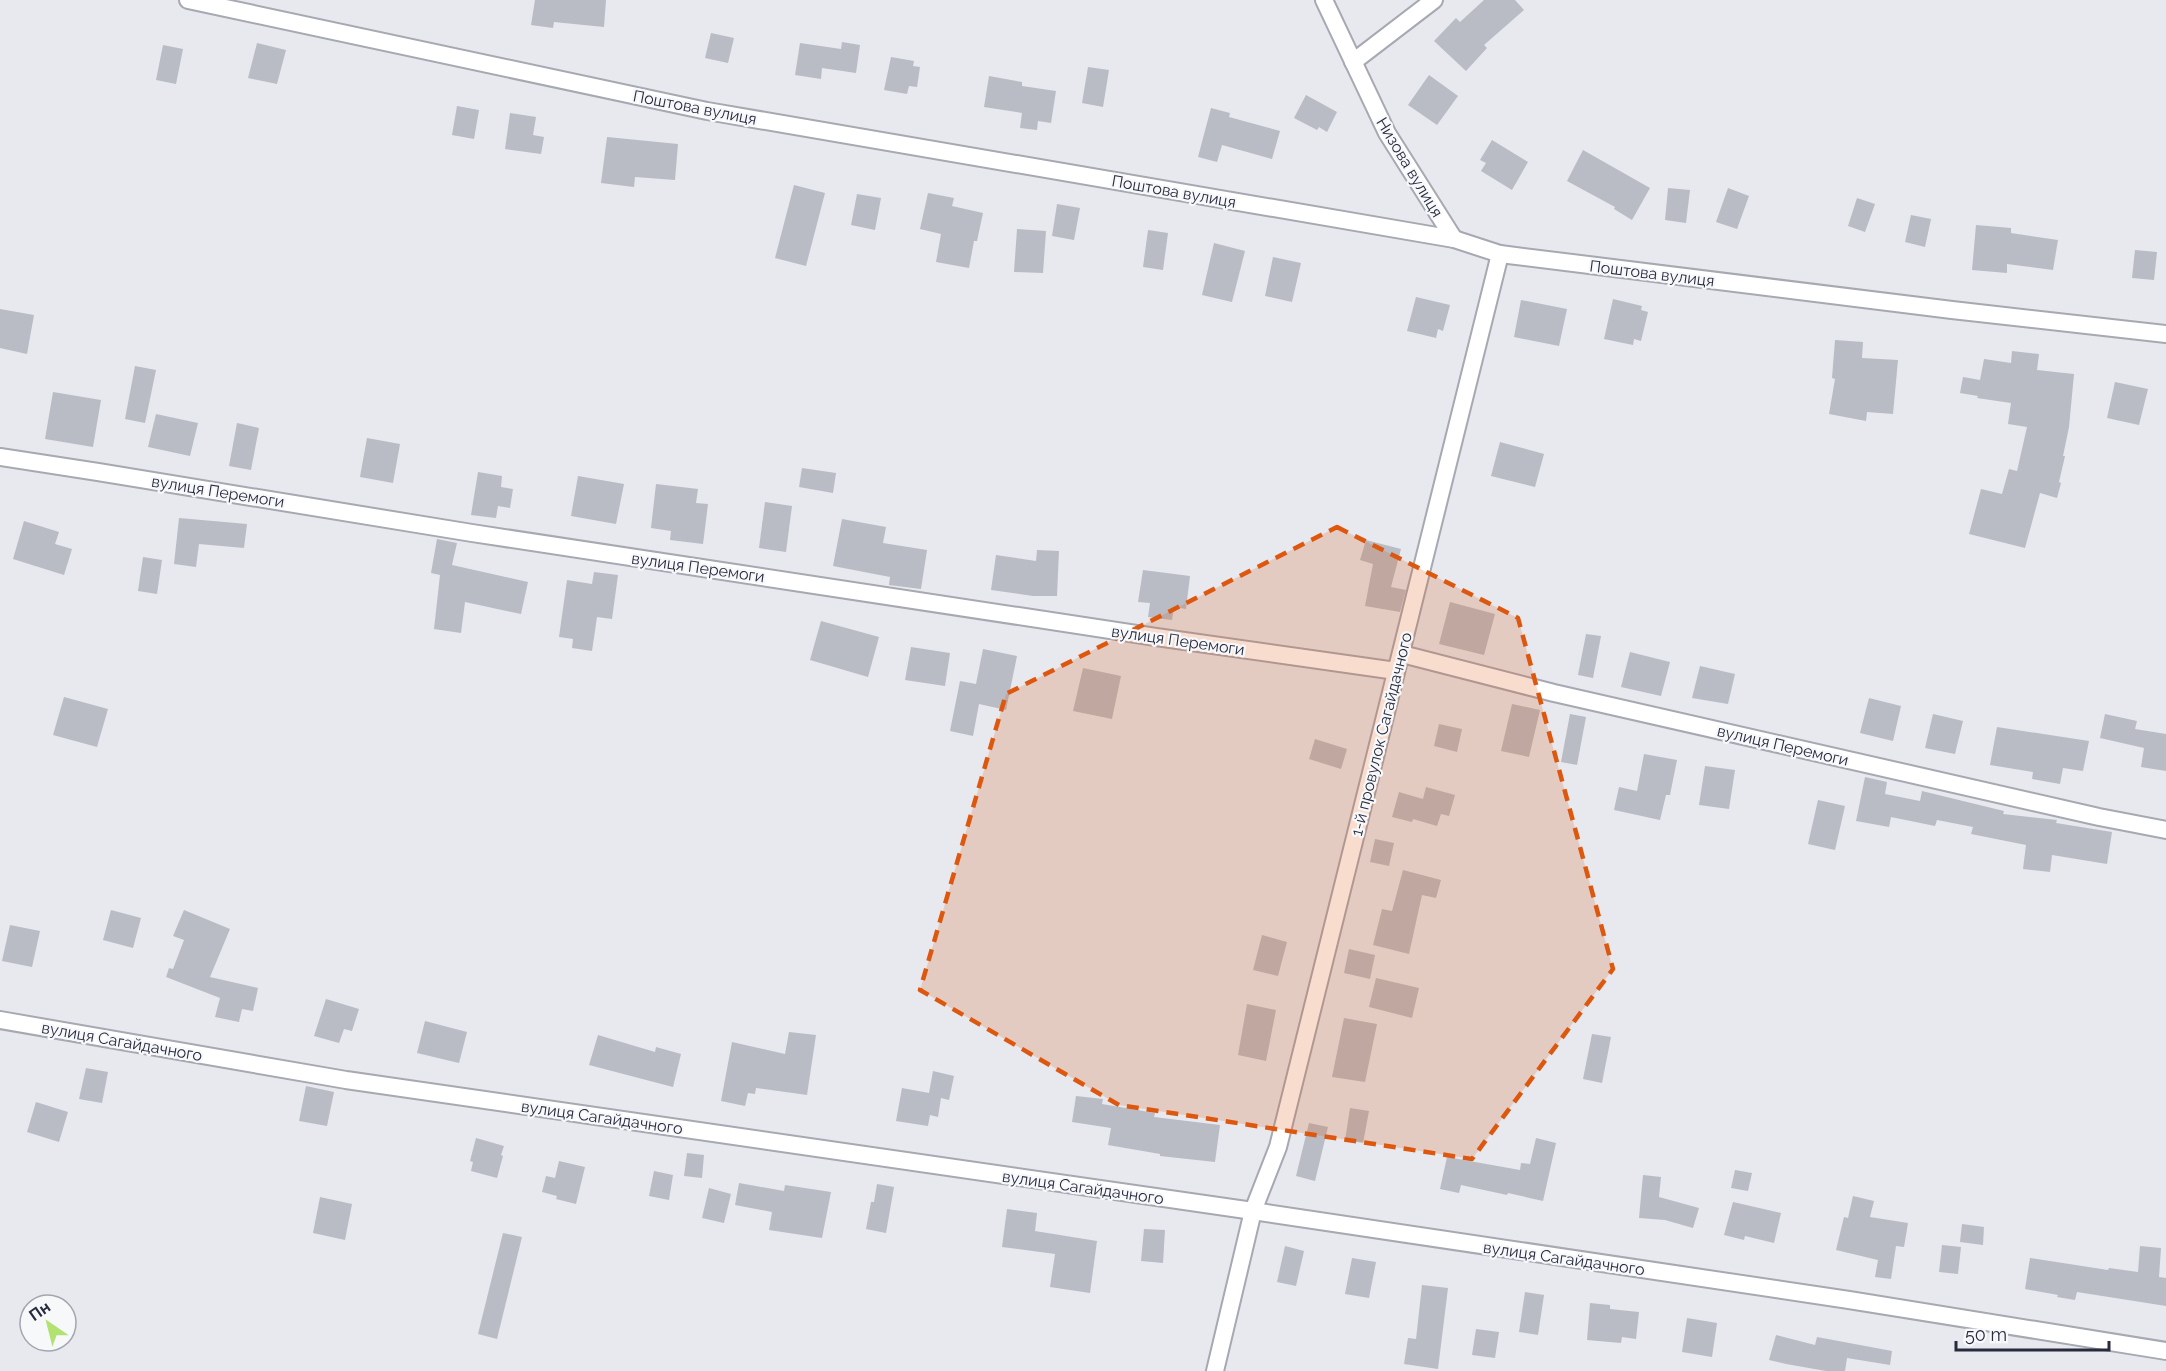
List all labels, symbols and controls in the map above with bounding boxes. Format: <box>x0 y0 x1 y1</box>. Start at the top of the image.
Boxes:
street label: Поштова вулиця <box>631 86 758 129</box>
street label: Низова вулиця <box>1372 114 1447 221</box>
street label: Поштова вулиця <box>1110 171 1237 212</box>
street label: Поштова вулиця <box>1588 256 1715 291</box>
street label: вулиця Перемоги <box>150 472 286 511</box>
street label: вулиця Перемоги <box>630 549 766 586</box>
street label: вулиця Перемоги <box>1110 622 1246 659</box>
street label: 1-й провулок Сагайдачного <box>1347 630 1416 838</box>
street label: вулиця Перемоги <box>1715 721 1850 770</box>
street label: вулиця Сагайдачного <box>40 1018 204 1065</box>
street label: вулиця Сагайдачного <box>520 1097 684 1138</box>
street label: вулиця Сагайдачного <box>1001 1167 1165 1208</box>
street label: вулиця Сагайдачного <box>1482 1238 1646 1279</box>
north arrow <box>18 1293 78 1353</box>
text: Пн <box>26 1297 54 1325</box>
scale bar <box>1956 1314 2109 1352</box>
text: 50 m <box>1965 1324 2007 1345</box>

